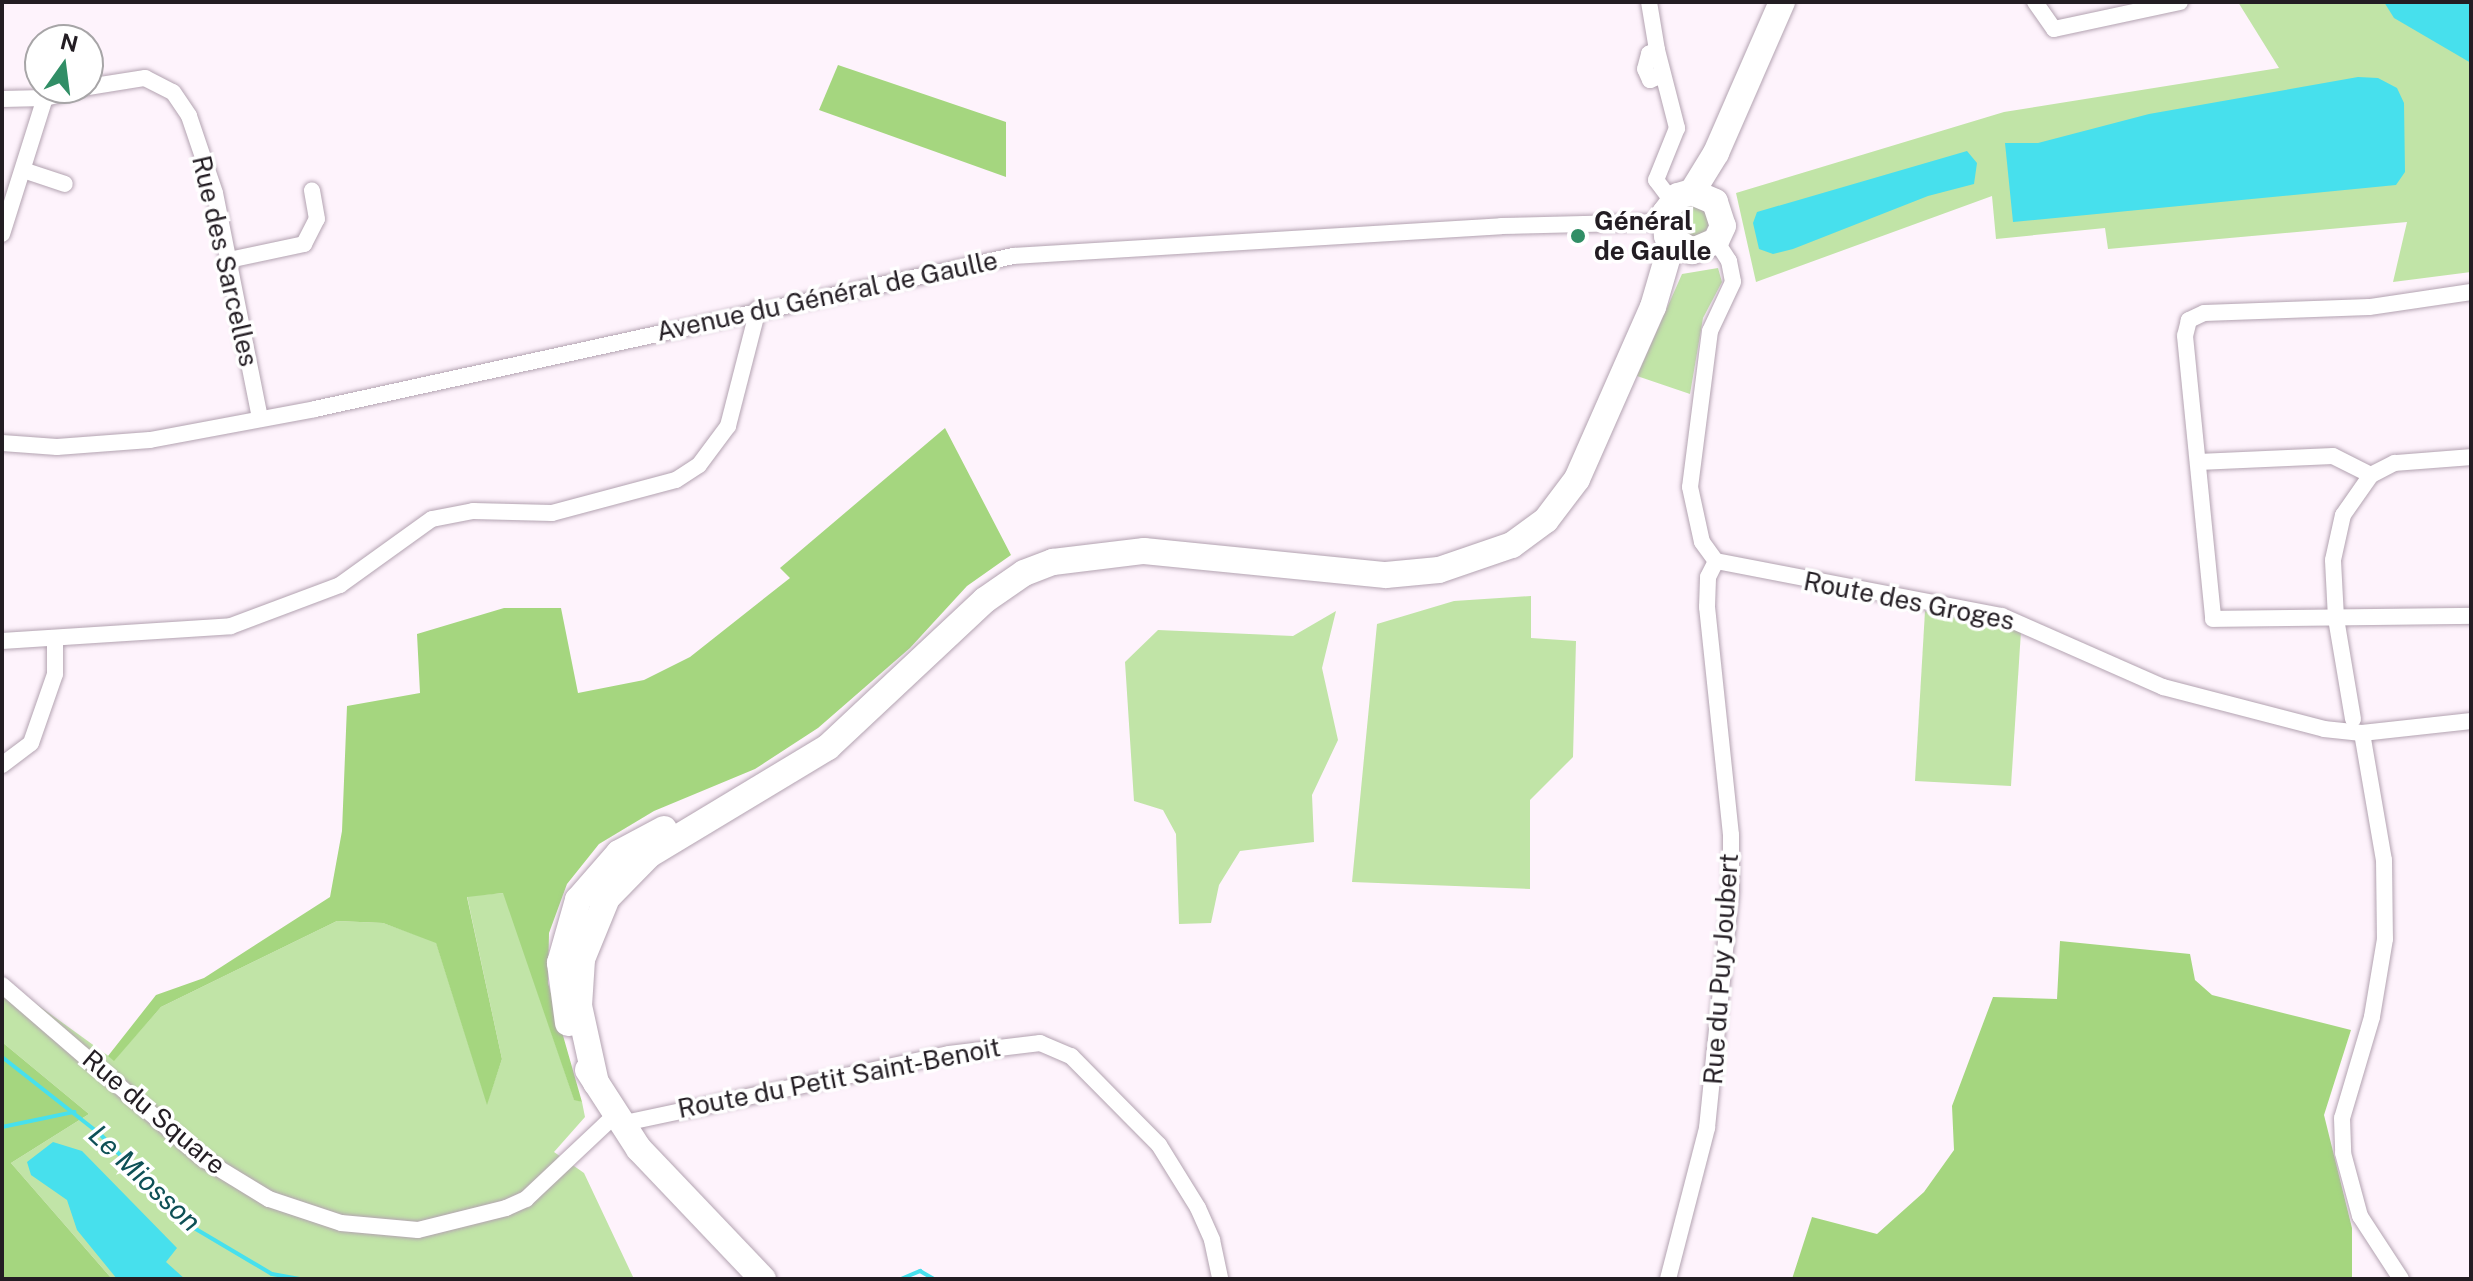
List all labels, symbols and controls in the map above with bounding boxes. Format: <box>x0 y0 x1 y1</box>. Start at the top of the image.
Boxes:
north arrow <box>24 24 104 104</box>
text: N <box>58 28 81 57</box>
street label: Rue des Sarcelles <box>185 152 265 370</box>
place label: Général de Gaulle <box>1594 205 1712 266</box>
marker: Général de Gaulle <box>1569 227 1587 245</box>
street label: Avenue du Général de Gaulle <box>653 244 1001 348</box>
street label: Route des Groges <box>1801 565 2017 637</box>
street label: Rue du Puy Joubert <box>1697 852 1745 1086</box>
street label: Route du Petit Saint-Benoit <box>675 1031 1003 1125</box>
street label: Rue du Square <box>76 1043 232 1181</box>
water label: Le Miosson <box>82 1118 208 1238</box>

